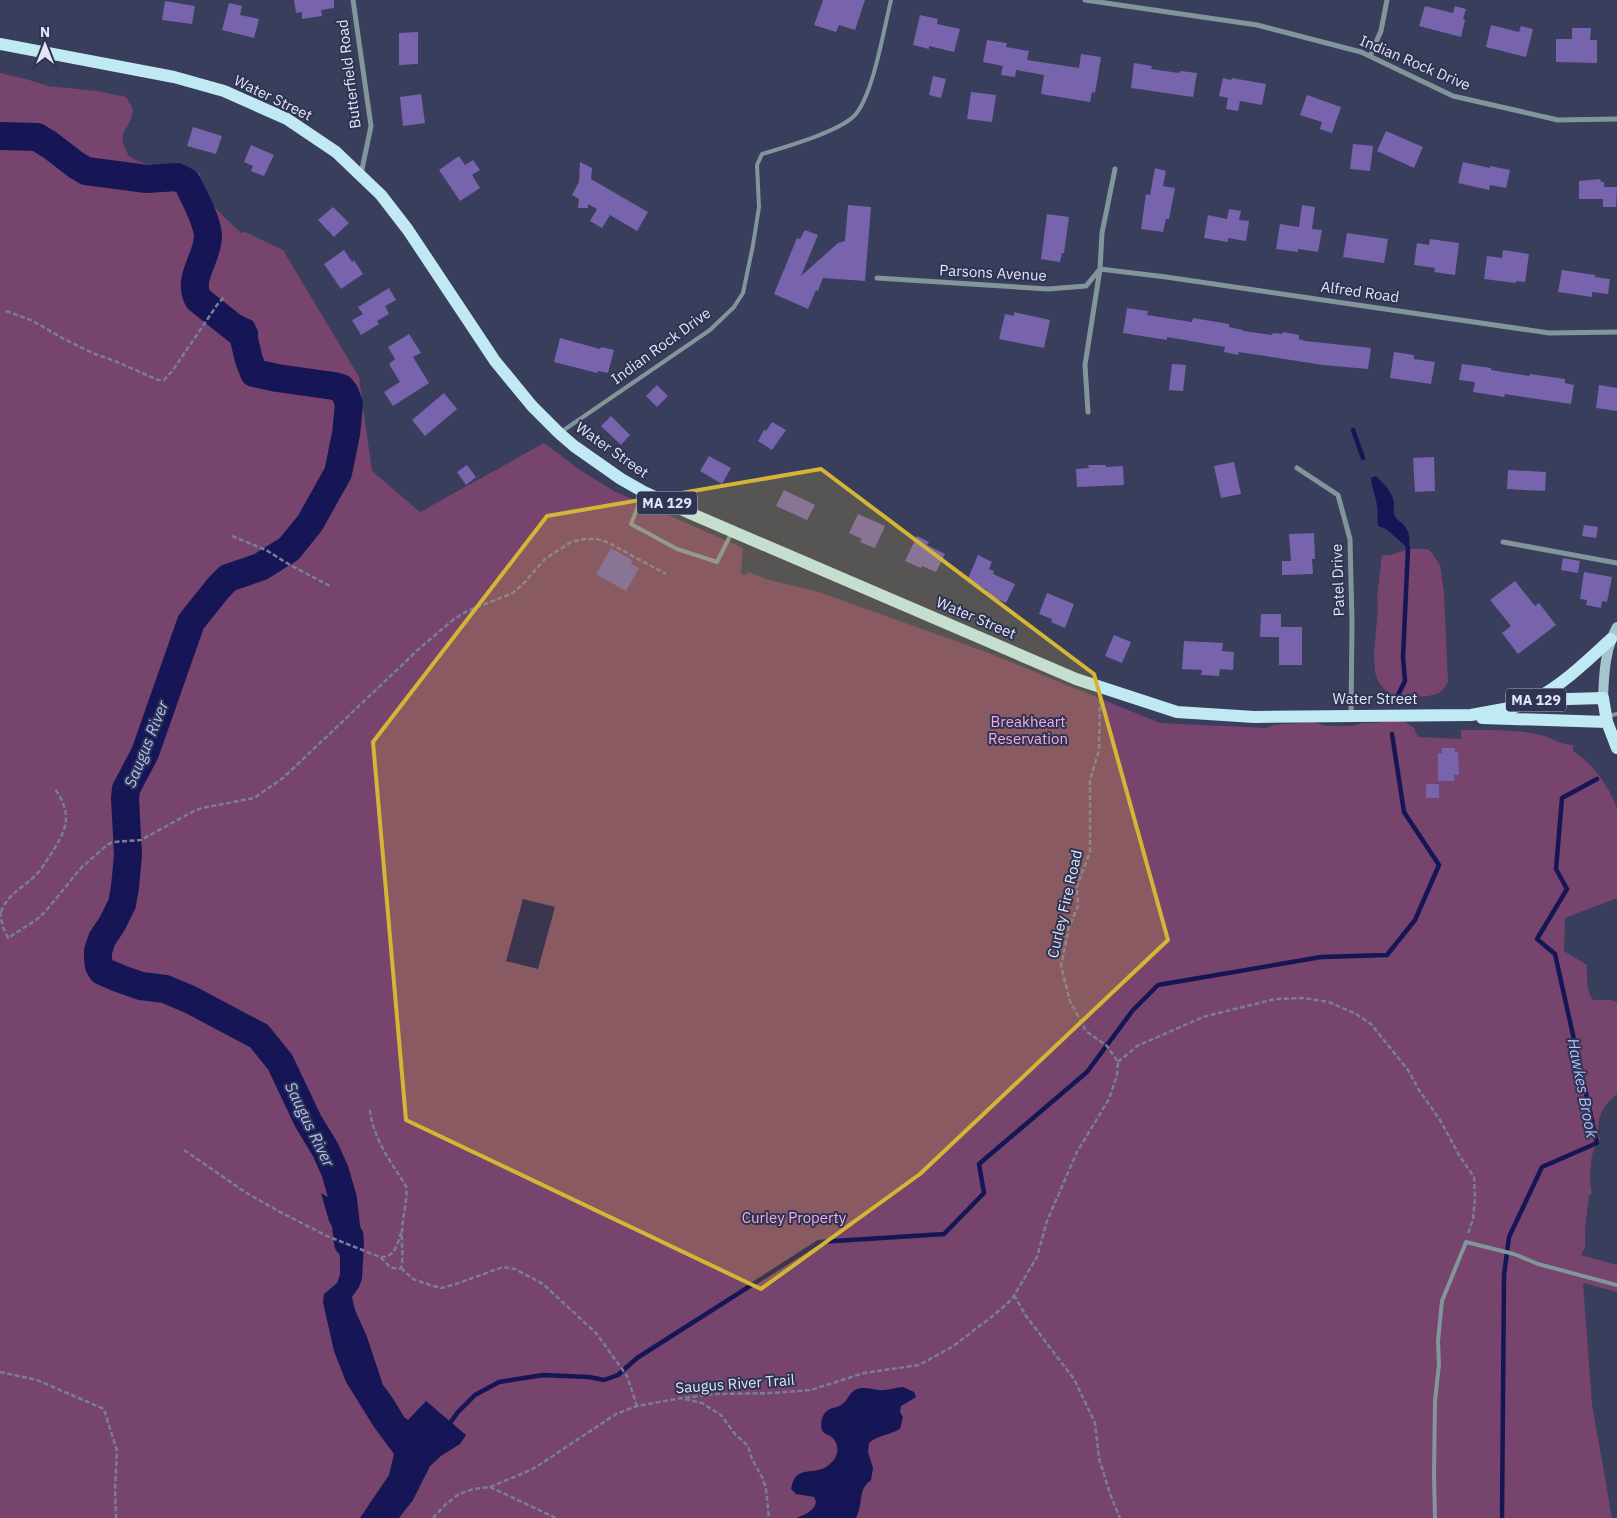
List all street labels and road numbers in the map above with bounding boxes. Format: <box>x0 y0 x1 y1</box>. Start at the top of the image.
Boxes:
street label: Butterfield Road <box>332 18 365 130</box>
street label: Indian Rock Drive <box>1357 31 1474 94</box>
street label: Water Street <box>231 70 316 125</box>
street label: Parsons Avenue <box>939 260 1047 285</box>
street label: Alfred Road <box>1320 277 1400 306</box>
street label: Indian Rock Drive <box>607 303 714 388</box>
street label: Water Street <box>572 417 652 482</box>
road number: MA 129 <box>637 492 697 514</box>
street label: Patel Drive <box>1327 543 1348 617</box>
street label: Water Street <box>933 592 1019 643</box>
road number: MA 129 <box>1506 688 1566 712</box>
street label: Water Street <box>1333 689 1417 708</box>
street label: Curley Fire Road <box>1043 848 1086 960</box>
street label: Saugus River Trail <box>675 1370 795 1397</box>

